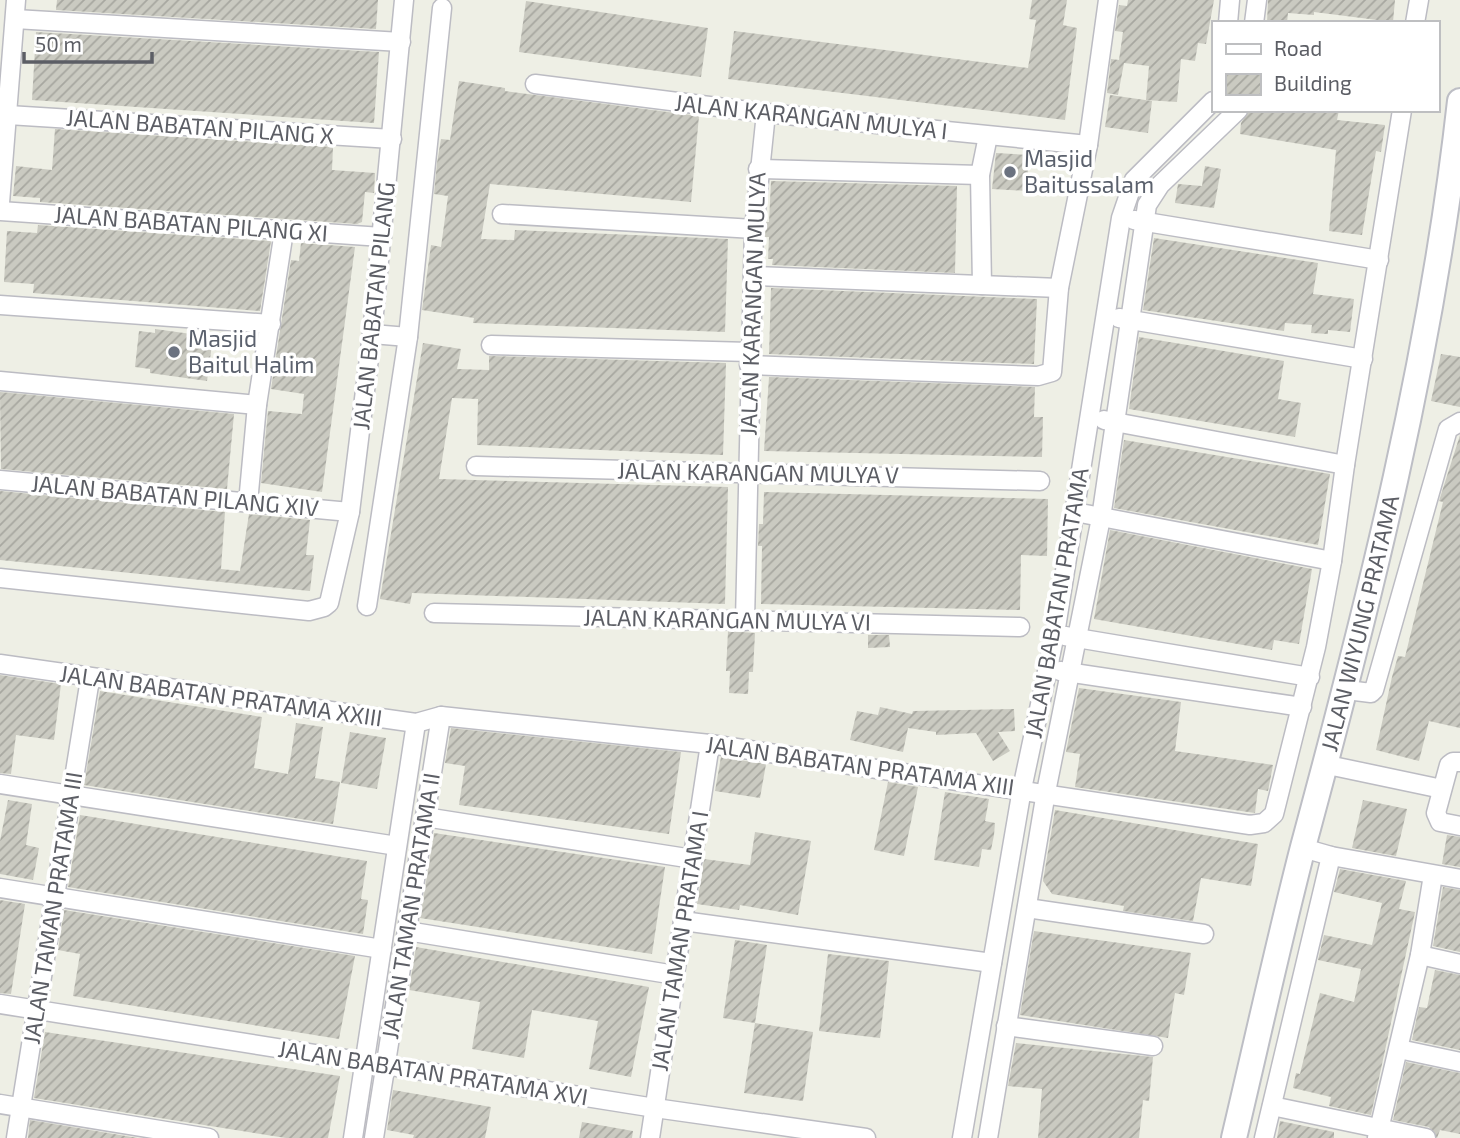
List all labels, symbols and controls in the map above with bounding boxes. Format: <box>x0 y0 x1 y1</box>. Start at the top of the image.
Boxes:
scale bar <box>24 21 152 65</box>
legend <box>1212 21 1439 112</box>
text: 50 m <box>35 31 82 56</box>
text: Road <box>1274 35 1322 60</box>
text: Building <box>1274 70 1352 95</box>
street label: JALAN KARANGAN MULYA I <box>673 88 949 144</box>
street label: JALAN BABATAN PILANG X <box>65 103 335 149</box>
place label: Masjid Baitussalam <box>1024 144 1154 198</box>
marker: Masjid Baitussalam <box>1002 164 1018 180</box>
street label: JALAN KARANGAN MULYA <box>733 171 771 436</box>
street label: JALAN BABATAN PILANG <box>346 180 400 431</box>
street label: JALAN BABATAN PILANG XI <box>53 199 329 247</box>
place label: Masjid Baitul Halim <box>188 324 315 378</box>
marker: Masjid Baitul Halim <box>166 344 182 360</box>
street label: JALAN KARANGAN MULYA V <box>617 456 899 488</box>
street label: JALAN BABATAN PRATAMA <box>1018 465 1094 740</box>
street label: JALAN BABATAN PILANG XIV <box>30 468 320 522</box>
street label: JALAN WIYUNG PRATAMA <box>1314 492 1405 754</box>
street label: JALAN KARANGAN MULYA VI <box>583 602 871 636</box>
street label: JALAN BABATAN PRATAMA XXIII <box>58 659 384 732</box>
street label: JALAN BABATAN PRATAMA XIII <box>704 729 1016 801</box>
street label: JALAN TAMAN PRATAMA III <box>17 770 87 1046</box>
street label: JALAN TAMAN PRATAMA II <box>375 771 445 1041</box>
street label: JALAN TAMAN PRATAMA I <box>645 809 713 1073</box>
street label: JALAN BABATAN PRATAMA XVI <box>276 1034 590 1110</box>

